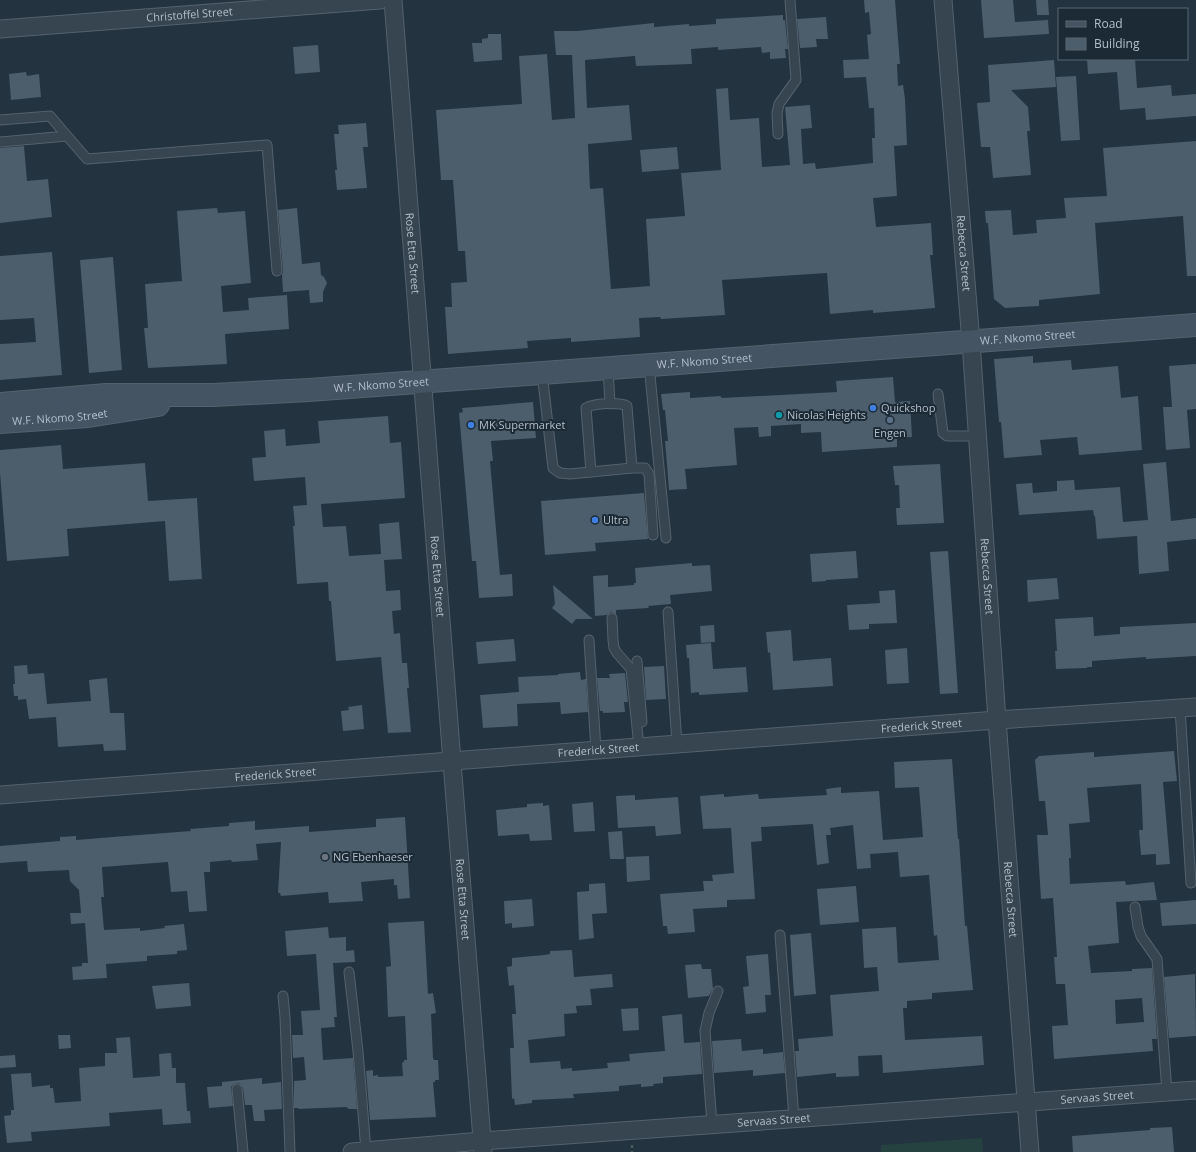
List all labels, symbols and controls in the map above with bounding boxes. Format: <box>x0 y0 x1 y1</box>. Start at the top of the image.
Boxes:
street label: Christoffel Street <box>146 3 233 25</box>
legend <box>1058 8 1188 60</box>
text: Road <box>1094 15 1123 32</box>
text: Building <box>1094 35 1140 52</box>
street label: Rose Etta Street <box>402 212 424 294</box>
street label: Rebecca Street <box>954 215 975 292</box>
street label: W.F. Nkomo Street <box>979 326 1076 348</box>
street label: W.F. Nkomo Street <box>656 350 753 371</box>
street label: W.F. Nkomo Street <box>333 373 430 395</box>
place label: Quickshop <box>881 400 936 415</box>
marker: Quickshop <box>868 403 878 413</box>
street label: W.F. Nkomo Street <box>12 405 109 428</box>
place label: Nicolas Heights <box>787 407 866 422</box>
marker: Nicolas Heights <box>774 410 784 420</box>
marker: Engen <box>885 415 895 425</box>
place label: MK Supermarket <box>479 417 565 432</box>
marker: MK Supermarket <box>466 420 476 430</box>
place label: Engen <box>874 425 906 440</box>
place label: Ultra <box>603 512 628 527</box>
marker: Ultra <box>590 515 600 525</box>
street label: Rose Etta Street <box>427 535 449 617</box>
street label: Rebecca Street <box>978 538 998 615</box>
street label: Frederick Street <box>880 715 963 736</box>
street label: Frederick Street <box>557 739 639 760</box>
street label: Frederick Street <box>234 763 316 784</box>
place label: NG Ebenhaeser <box>333 849 413 864</box>
marker: NG Ebenhaeser <box>320 852 330 862</box>
street label: Rose Etta Street <box>453 858 474 941</box>
street label: Rebecca Street <box>1001 861 1022 938</box>
street label: Servaas Street <box>1060 1086 1134 1107</box>
street label: Servaas Street <box>737 1110 811 1130</box>

